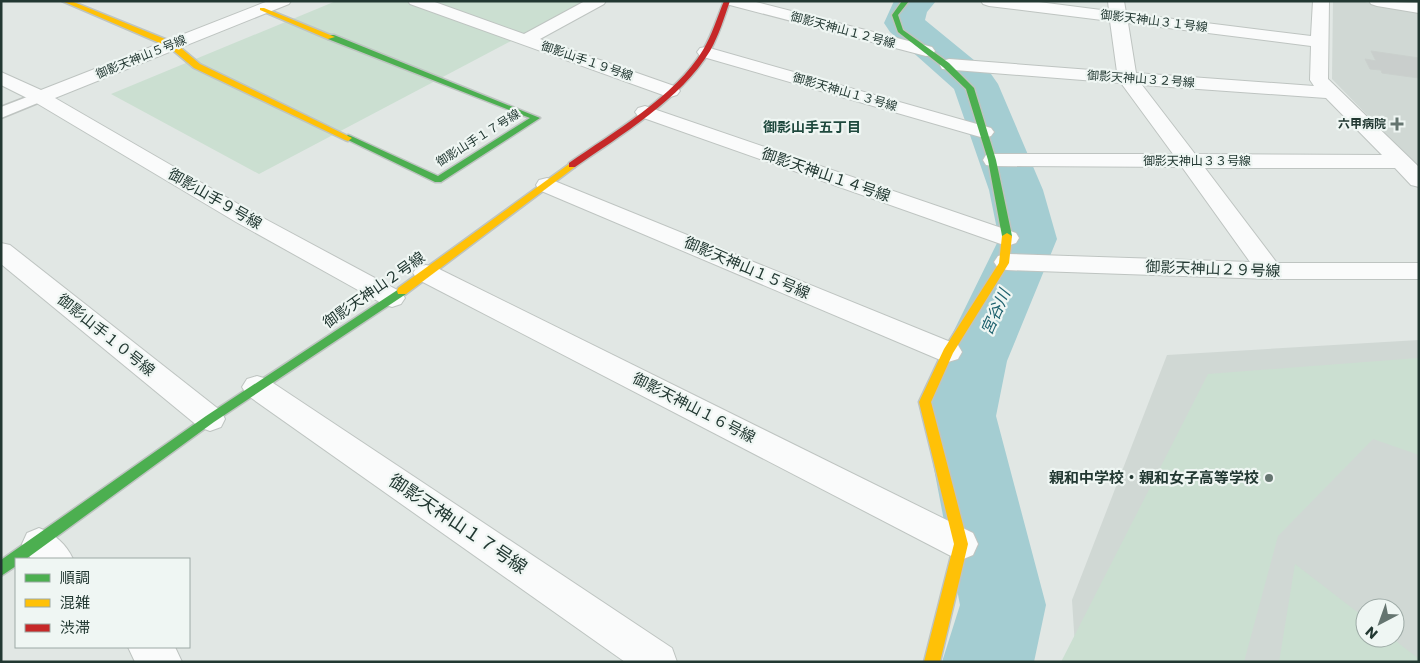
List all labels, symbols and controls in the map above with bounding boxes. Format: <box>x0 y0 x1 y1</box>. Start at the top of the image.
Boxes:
street label: 御影天神山３１号線 <box>1099 5 1209 36</box>
street label: 御影天神山１２号線 <box>789 7 897 52</box>
street label: 御影天神山５号線 <box>93 31 189 82</box>
street label: 御影山手１９号線 <box>539 37 635 84</box>
street label: 御影天神山３２号線 <box>1087 66 1196 91</box>
street label: 御影天神山１３号線 <box>791 68 899 115</box>
street label: 御影山手１７号線 <box>433 105 523 170</box>
place label: 六甲病院 <box>1338 115 1386 132</box>
district label: 御影山手五丁目 <box>763 117 861 137</box>
marker: 六甲病院 <box>1390 117 1404 131</box>
street label: 御影天神山１４号線 <box>759 143 893 206</box>
street label: 御影天神山３３号線 <box>1143 152 1251 169</box>
street label: 御影山手９号線 <box>165 163 266 234</box>
street label: 御影天神山１５号線 <box>681 231 813 304</box>
street label: 御影天神山２号線 <box>319 247 429 333</box>
street label: 御影天神山２９号線 <box>1145 256 1281 281</box>
water label: 宮谷川 <box>975 284 1017 339</box>
street label: 御影山手１０号線 <box>53 289 160 381</box>
street label: 御影天神山１６号線 <box>629 368 759 448</box>
place label: 親和中学校・親和女子高等学校 <box>1049 467 1259 488</box>
street label: 御影天神山１７号線 <box>384 468 532 579</box>
marker: 親和中学校・親和女子高等学校 <box>1263 472 1275 484</box>
legend <box>15 558 190 648</box>
text: 順調 <box>60 567 90 588</box>
text: 混雑 <box>60 592 90 613</box>
north arrow <box>1355 598 1405 648</box>
text: 渋滞 <box>60 617 90 638</box>
text: N <box>1361 622 1382 644</box>

